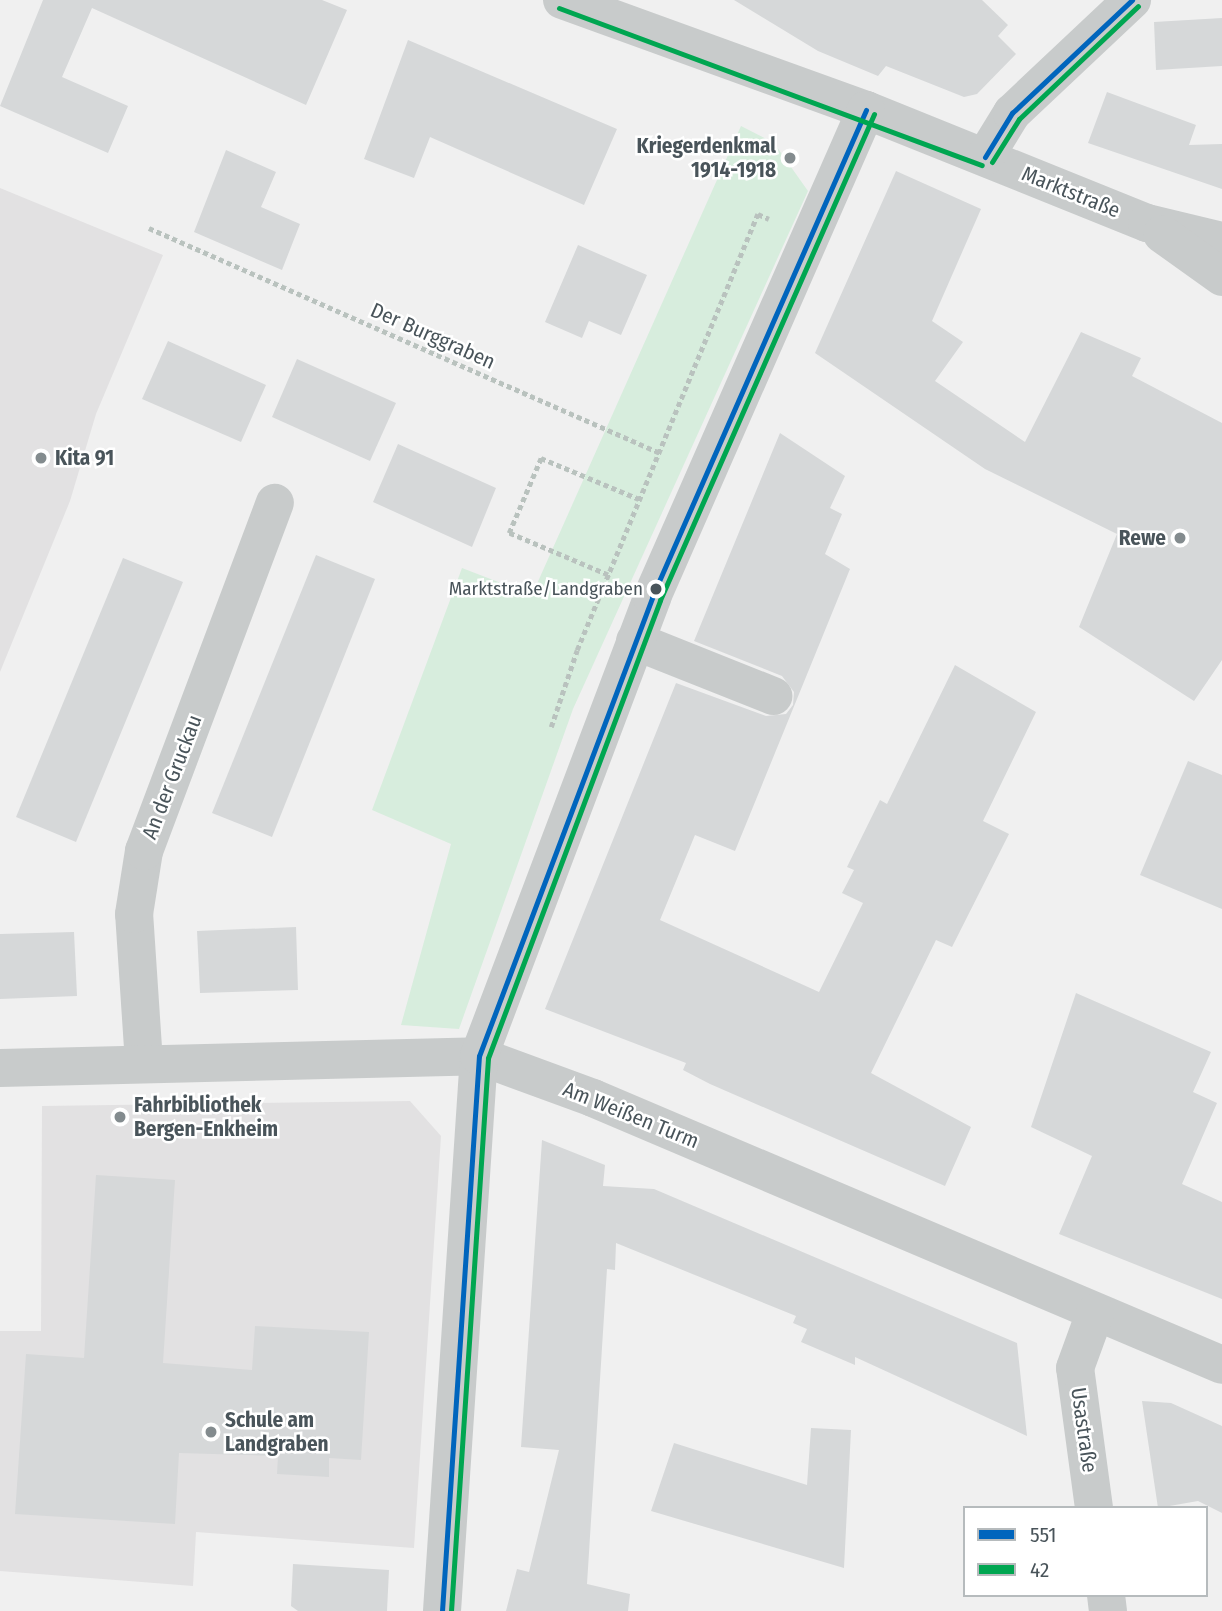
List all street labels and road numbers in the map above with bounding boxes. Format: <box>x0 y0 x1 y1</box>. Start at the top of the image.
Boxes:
street label: Marktstraße <box>1018 161 1124 223</box>
street label: Der Burggraben <box>367 297 499 375</box>
street label: An der Gruckau <box>137 711 207 843</box>
street label: Am Weißen Turm <box>559 1076 703 1154</box>
street label: Usastraße <box>1066 1386 1102 1474</box>

